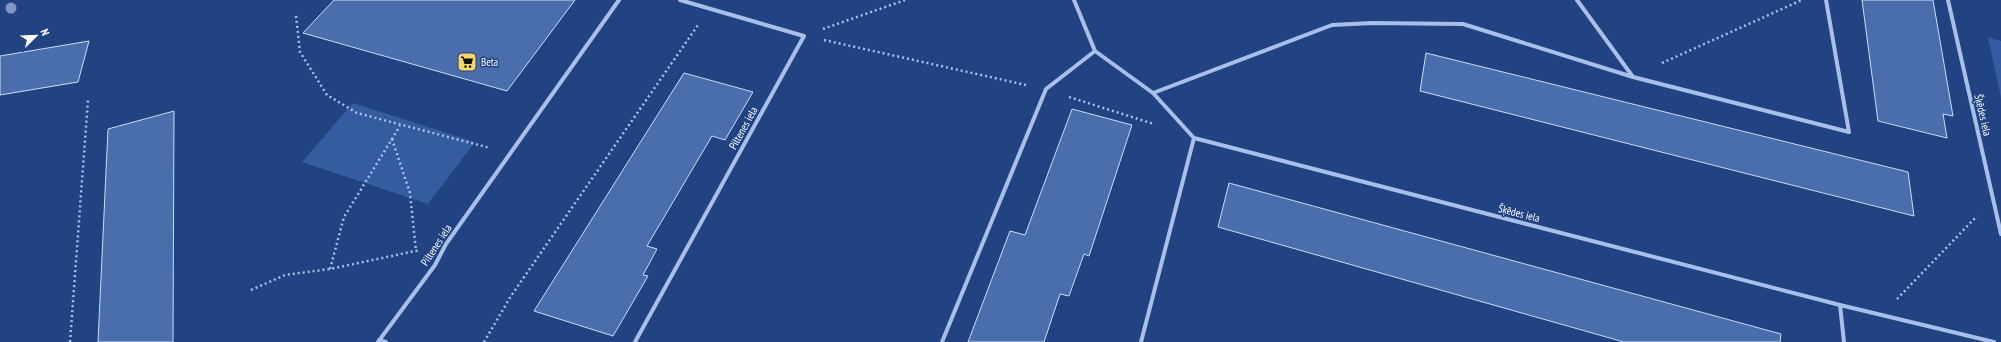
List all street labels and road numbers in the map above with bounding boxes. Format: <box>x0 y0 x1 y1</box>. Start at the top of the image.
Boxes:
street label: Šķēdes iela <box>1971 93 1995 137</box>
street label: Piltenes iela <box>726 104 760 152</box>
street label: Šķēdes iela <box>1497 201 1541 225</box>
street label: Piltenes iela <box>417 222 455 268</box>

